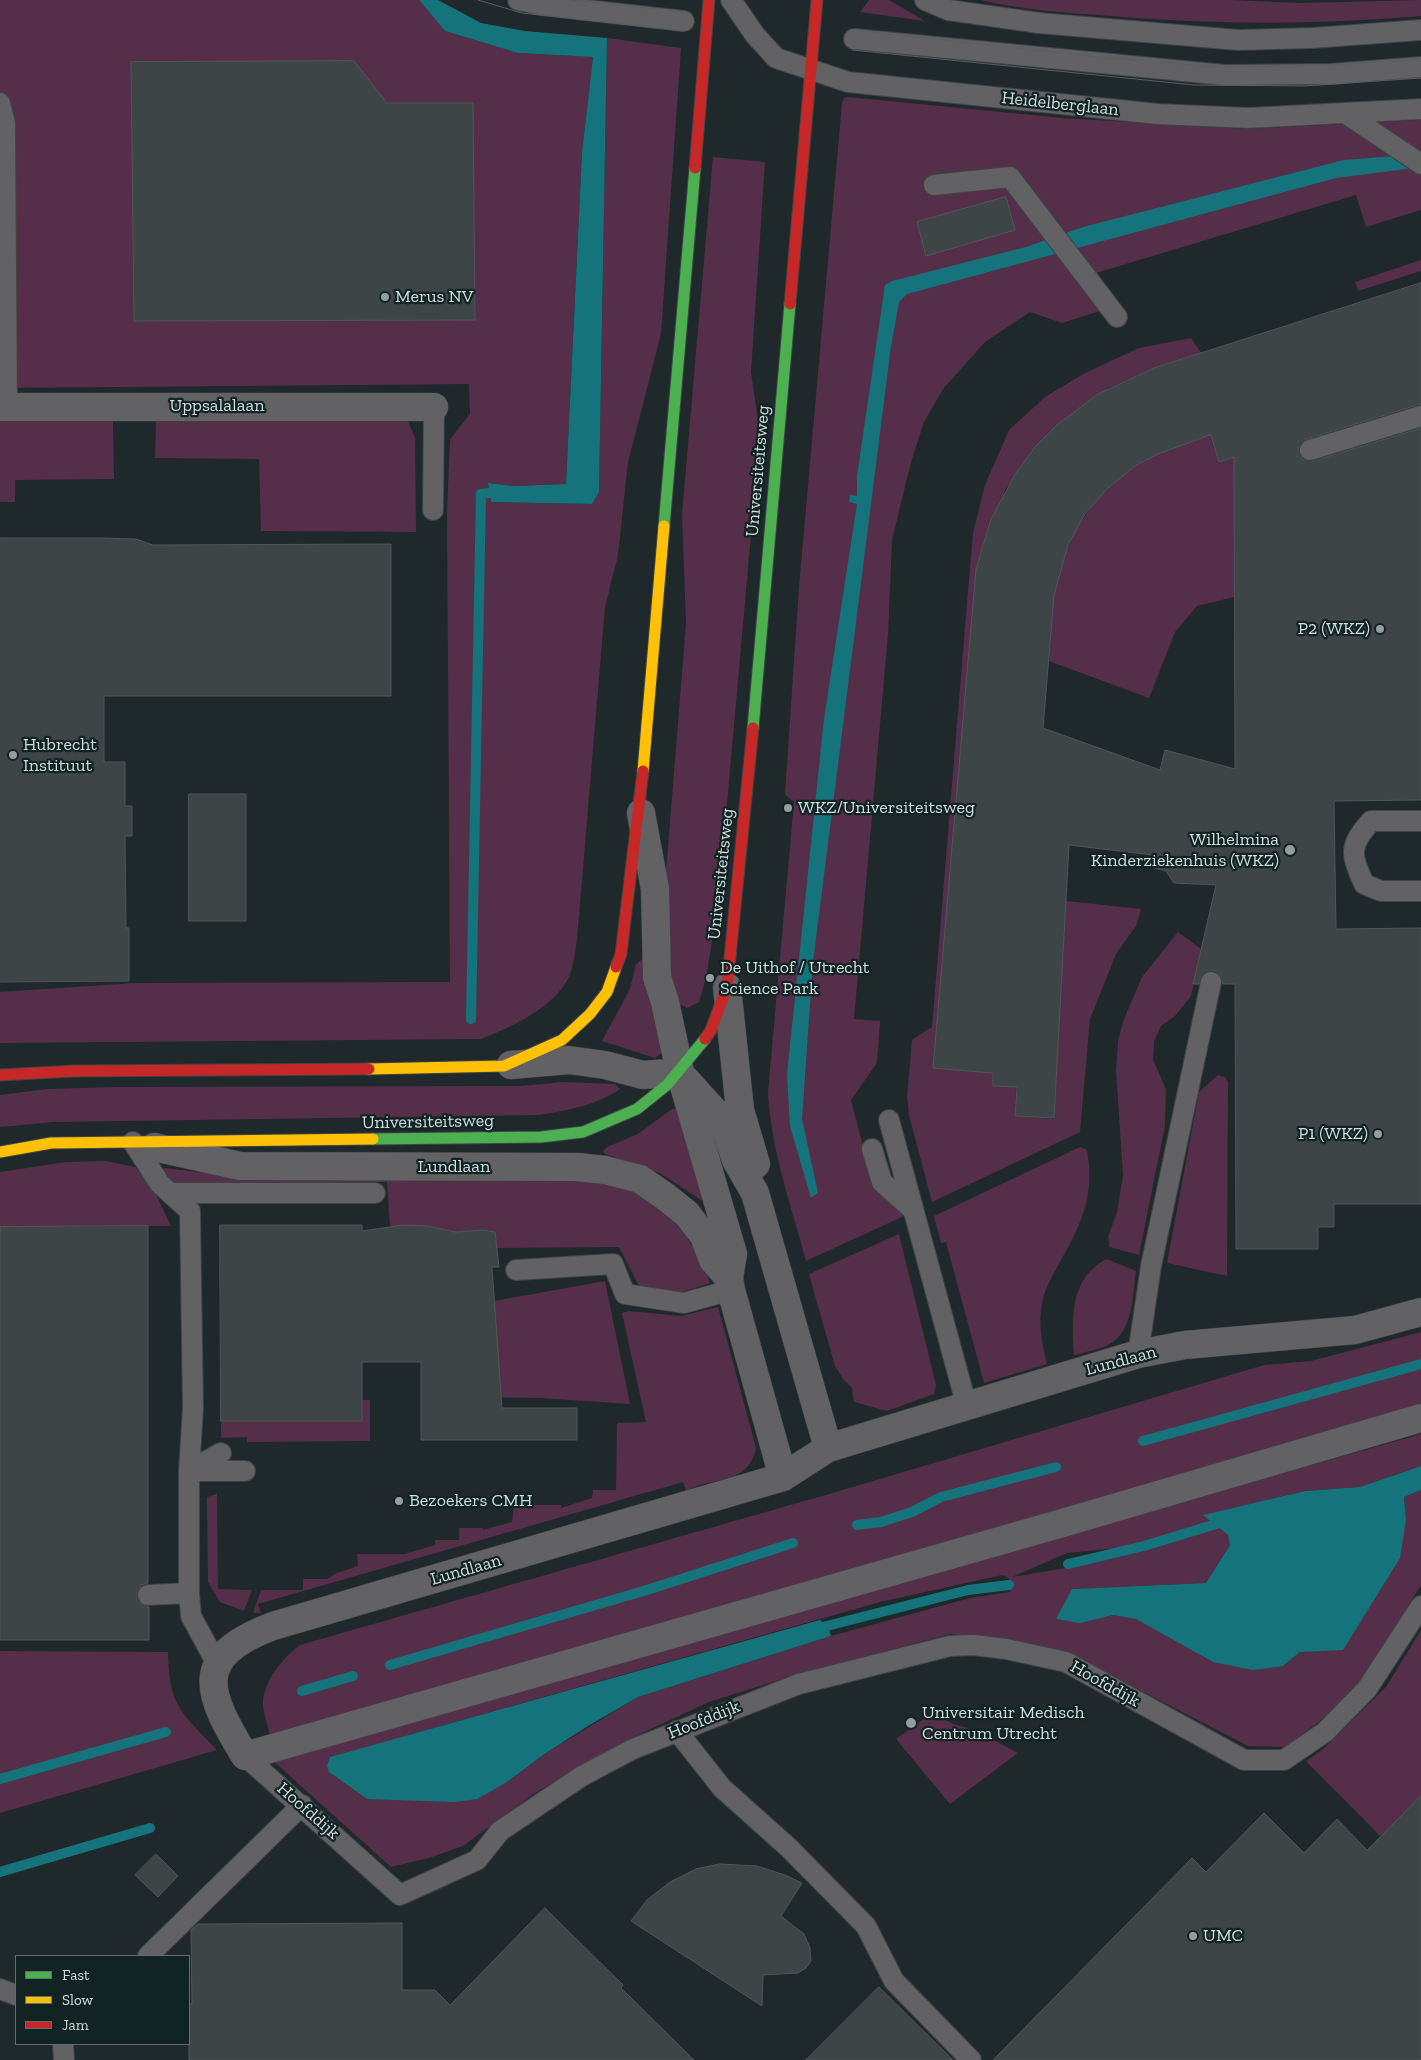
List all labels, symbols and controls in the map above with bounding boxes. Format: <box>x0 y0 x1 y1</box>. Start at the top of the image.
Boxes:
street label: Heidelberglaan <box>1000 87 1120 121</box>
place label: Merus NV <box>395 286 473 308</box>
marker: Merus NV <box>379 291 391 303</box>
street label: Uppsalalaan <box>170 395 264 417</box>
street label: Universiteitsweg <box>741 404 775 538</box>
place label: P2 (WKZ) <box>1298 618 1370 640</box>
marker: P2 (WKZ) <box>1374 623 1386 635</box>
place label: Hubrecht Instituut <box>23 734 97 776</box>
marker: Hubrecht Instituut <box>7 749 19 761</box>
place label: WKZ/Universiteitsweg <box>798 797 975 819</box>
marker: WKZ/Universiteitsweg <box>782 802 794 814</box>
street label: Universiteitsweg <box>703 807 739 941</box>
place label: Wilhelmina Kinderziekenhuis (WKZ) <box>1091 829 1279 872</box>
marker: Wilhelmina Kinderziekenhuis (WKZ) <box>1283 843 1297 857</box>
place label: De Uithof / Utrecht Science Park <box>720 957 869 1000</box>
marker: De Uithof / Utrecht Science Park <box>704 972 716 984</box>
street label: Universiteitsweg <box>362 1110 494 1134</box>
place label: P1 (WKZ) <box>1298 1123 1368 1145</box>
marker: P1 (WKZ) <box>1372 1128 1384 1140</box>
street label: Lundlaan <box>418 1156 490 1178</box>
street label: Lundlaan <box>1083 1341 1159 1381</box>
place label: Bezoekers CMH <box>409 1490 533 1512</box>
marker: Bezoekers CMH <box>393 1495 405 1507</box>
street label: Lundlaan <box>428 1550 504 1590</box>
street label: Hoofddijk <box>1067 1656 1143 1712</box>
street label: Hoofddijk <box>665 1696 743 1744</box>
place label: Universitair Medisch Centrum Utrecht <box>922 1702 1085 1745</box>
marker: Universitair Medisch Centrum Utrecht <box>904 1716 918 1730</box>
street label: Hoofddijk <box>272 1778 344 1844</box>
place label: UMC <box>1203 1925 1243 1947</box>
marker: UMC <box>1187 1930 1199 1942</box>
legend <box>15 1955 190 2045</box>
text: Fast <box>62 1966 90 1984</box>
text: Slow <box>62 1991 93 2009</box>
text: Jam <box>62 2016 89 2034</box>

